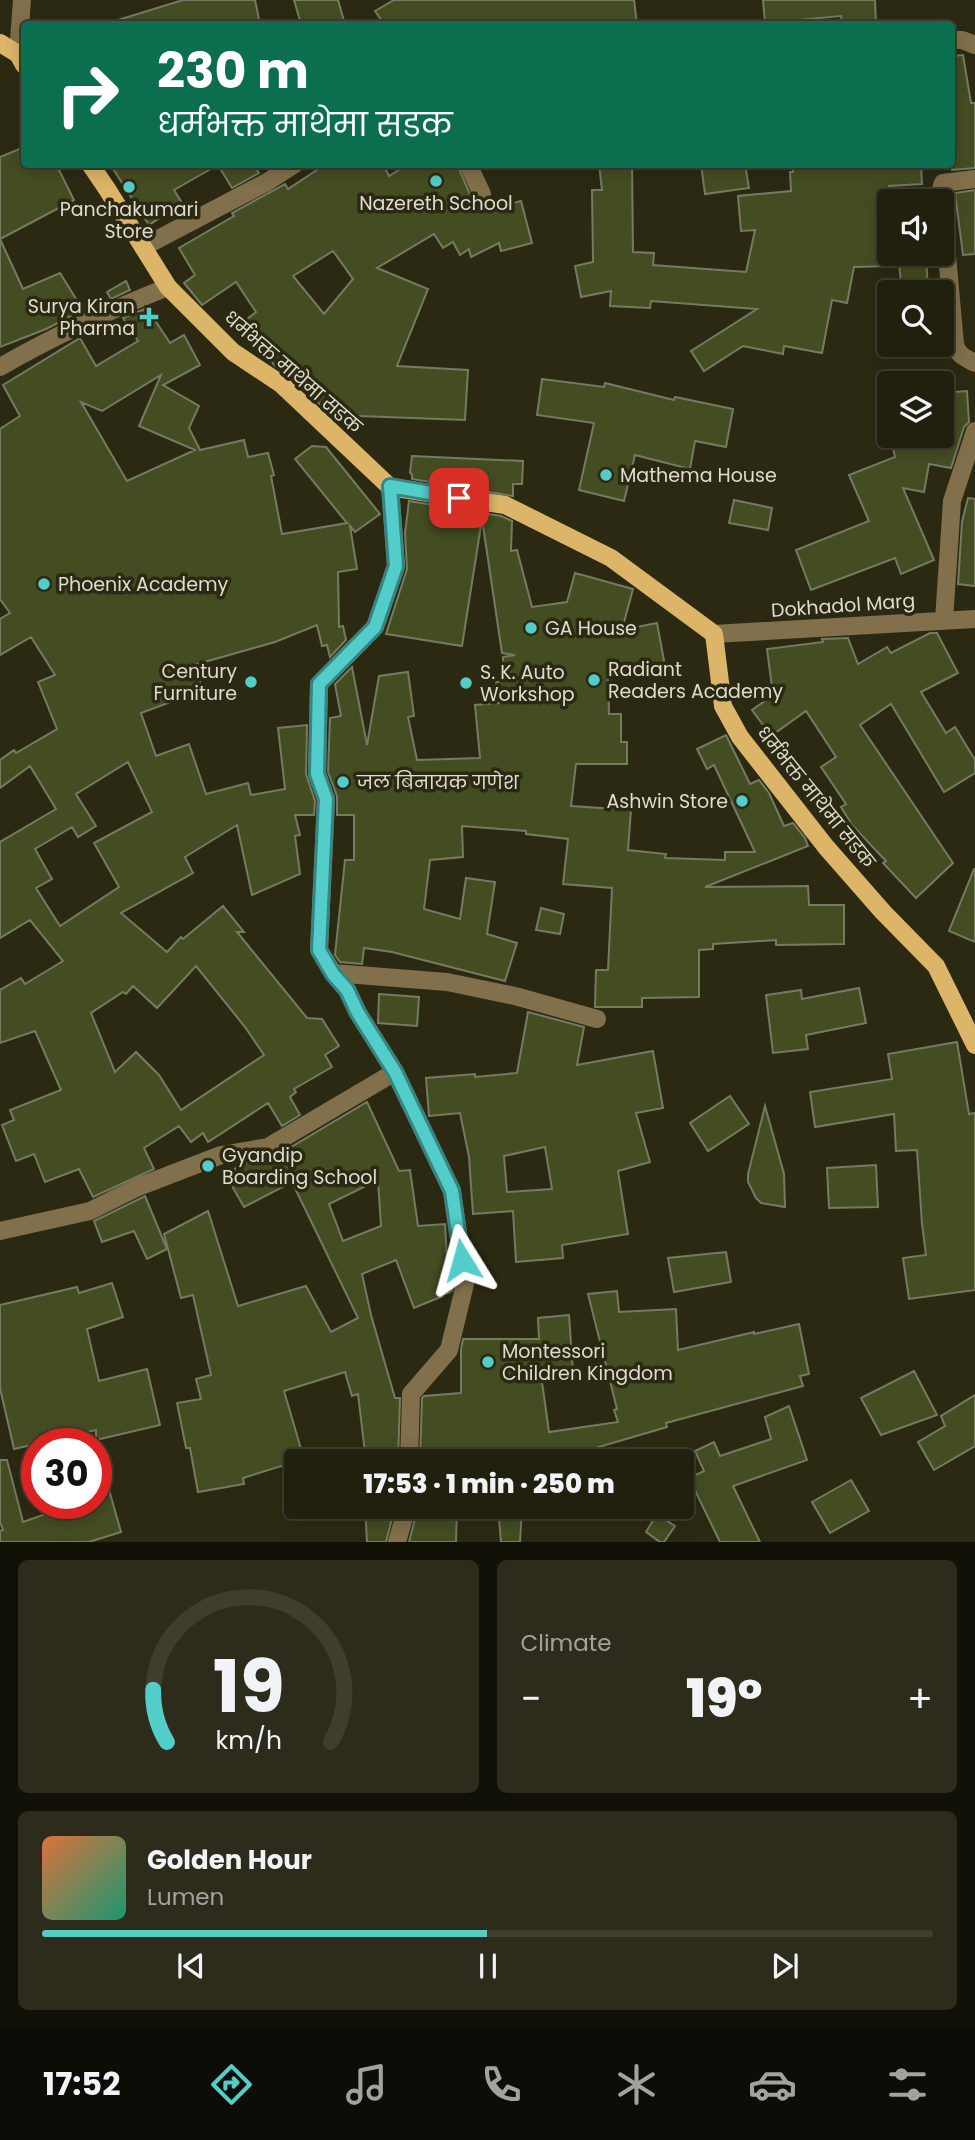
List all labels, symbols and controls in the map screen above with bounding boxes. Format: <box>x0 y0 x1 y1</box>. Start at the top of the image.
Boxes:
text: 230 m <box>157 37 309 105</box>
icon: right <box>42 49 133 140</box>
text: धर्मभक्त माथेमा सडक <box>157 102 453 147</box>
marker: Nazereth School <box>428 173 444 189</box>
marker: Panchakumari Store <box>121 179 137 195</box>
map controls <box>877 189 954 448</box>
button: sound <box>877 189 954 266</box>
place label: Nazereth School <box>359 190 513 217</box>
place label: Panchakumari Store <box>60 196 198 245</box>
button: search <box>877 280 954 357</box>
place label: Surya Kiran Pharma <box>28 293 135 342</box>
street label: धर्मभक्त माथेमा सडक <box>218 305 369 441</box>
marker: Surya Kiran Pharma <box>141 309 157 325</box>
button: layers <box>877 371 954 448</box>
place label: Mathema House <box>620 462 777 489</box>
marker: Mathema House <box>598 467 614 483</box>
pin <box>429 468 489 528</box>
icon: arrive <box>440 479 478 517</box>
place label: Phoenix Academy <box>58 571 228 598</box>
marker: Phoenix Academy <box>36 576 52 592</box>
street label: Dokhadol Marg <box>770 587 916 624</box>
place label: GA House <box>545 615 637 642</box>
marker: GA House <box>523 620 539 636</box>
place label: Radiant Readers Academy <box>608 656 783 705</box>
place label: Century Furniture <box>153 658 237 707</box>
place label: S. K. Auto Workshop <box>480 659 575 708</box>
marker: Radiant Readers Academy <box>586 672 602 688</box>
marker: Century Furniture <box>243 674 259 690</box>
marker: S. K. Auto Workshop <box>458 675 474 691</box>
street label: धर्मभक्त माथेमा सडक <box>750 721 882 875</box>
place label: जल बिनायक गणेश <box>356 769 519 796</box>
marker: जल बिनायक गणेश <box>335 774 351 790</box>
place label: Ashwin Store <box>607 788 728 815</box>
marker: Ashwin Store <box>734 793 750 809</box>
place label: Gyandip Boarding School <box>222 1142 377 1191</box>
marker: Gyandip Boarding School <box>200 1158 216 1174</box>
position arrow <box>425 1223 499 1297</box>
place label: Montessori Children Kingdom <box>502 1338 673 1387</box>
marker: Montessori Children Kingdom <box>480 1354 496 1370</box>
speed limit sign: 30 <box>21 1428 112 1519</box>
text: 17:53 · 1 min · 250 m <box>363 1466 615 1502</box>
text: Climate <box>521 1627 611 1659</box>
text: 19 <box>212 1637 284 1738</box>
text: 19° <box>686 1662 763 1735</box>
text: − <box>521 1672 541 1725</box>
text: + <box>907 1672 933 1725</box>
text: km/h <box>215 1723 282 1758</box>
text: Golden Hour <box>147 1842 312 1878</box>
text: Lumen <box>147 1881 224 1913</box>
icon: previous <box>172 1947 210 1985</box>
icon: pause <box>469 1947 507 1985</box>
icon: next <box>766 1947 804 1985</box>
icon: directions <box>207 2060 256 2109</box>
icon: music <box>342 2060 391 2109</box>
icon: phone <box>477 2060 526 2109</box>
icon: climate <box>612 2060 661 2109</box>
icon: car <box>748 2060 797 2109</box>
icon: filters <box>883 2060 932 2109</box>
text: 17:52 <box>43 2061 120 2106</box>

